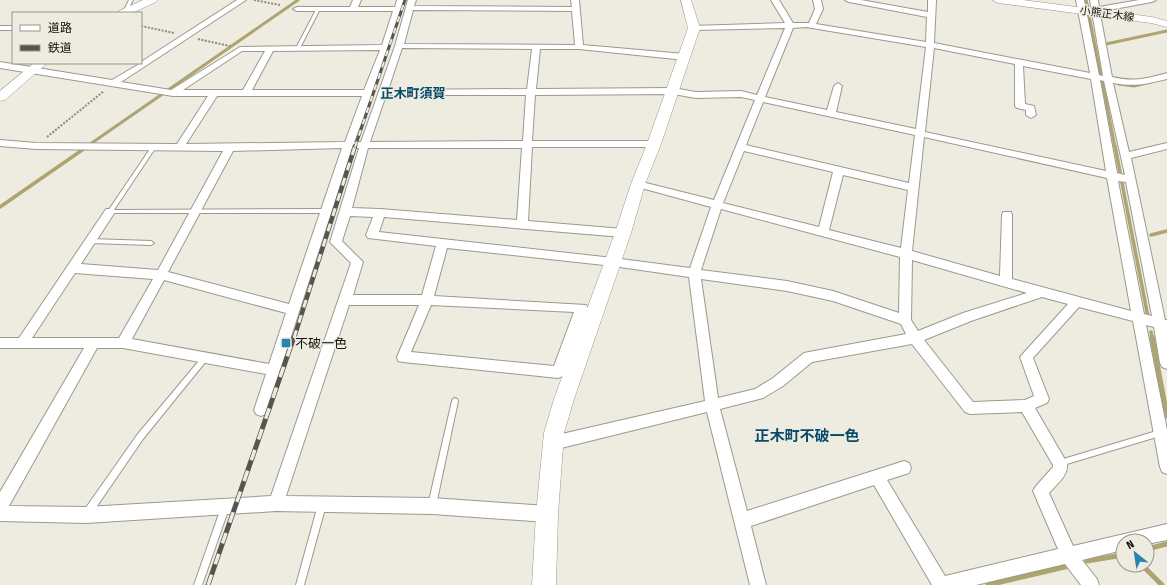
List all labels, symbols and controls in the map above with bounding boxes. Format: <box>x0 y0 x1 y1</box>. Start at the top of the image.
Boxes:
street label: 小熊正木線 <box>1079 4 1135 24</box>
legend <box>12 12 142 64</box>
text: 道路 <box>48 21 72 35</box>
text: 鉄道 <box>48 41 72 55</box>
district label: 正木町須賀 <box>380 86 446 101</box>
place label: 不破一色 <box>295 336 347 351</box>
marker: 不破一色 <box>280 337 292 349</box>
district label: 正木町不破一色 <box>754 427 860 445</box>
north arrow <box>1115 533 1155 573</box>
text: N <box>1124 537 1136 552</box>

